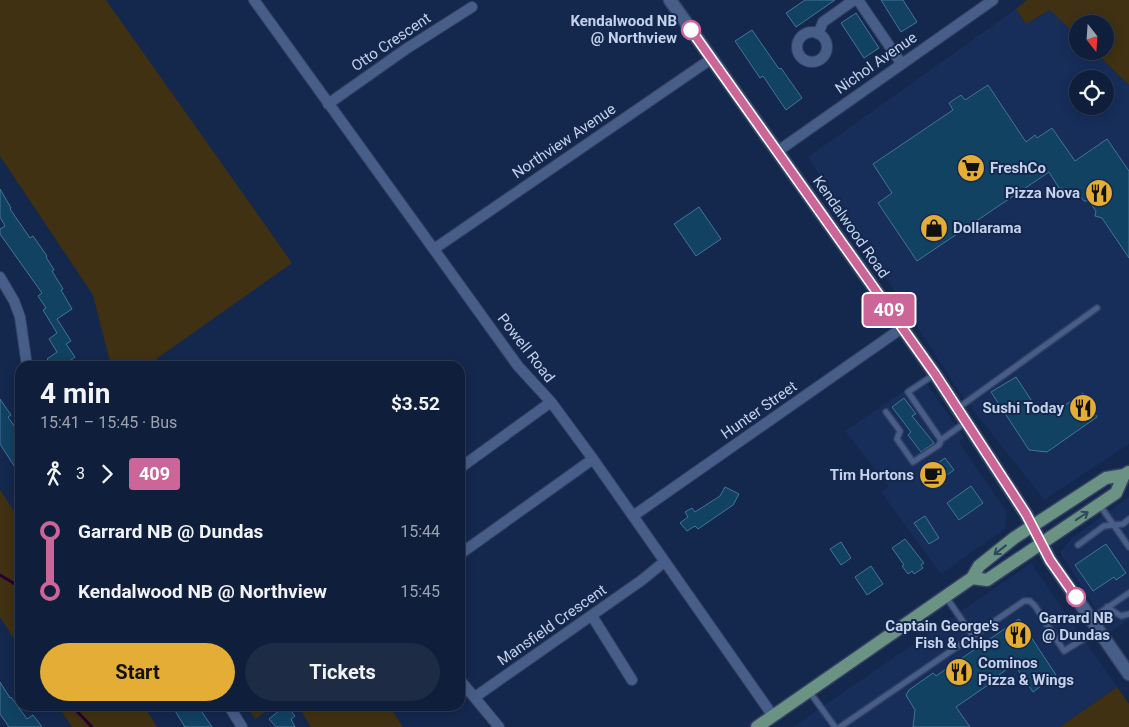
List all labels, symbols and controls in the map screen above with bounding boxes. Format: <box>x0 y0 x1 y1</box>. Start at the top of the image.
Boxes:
street label: Otto Crescent <box>348 9 434 75</box>
place label: Kendalwood NB @ Northview <box>570 12 677 47</box>
north arrow <box>1069 15 1114 60</box>
map controls <box>1069 15 1114 115</box>
marker: Kendalwood NB @ Northview <box>681 20 701 40</box>
street label: Nichol Avenue <box>832 28 920 98</box>
button: locate <box>1069 70 1114 115</box>
street label: Northview Avenue <box>509 100 619 182</box>
supermarket icon: FreshCo <box>956 153 986 183</box>
place label: FreshCo <box>990 159 1046 177</box>
street label: Kendalwood Road <box>809 172 893 282</box>
restaurant icon: Pizza Nova <box>1084 178 1114 208</box>
place label: Pizza Nova <box>1005 184 1080 202</box>
shop icon: Dollarama <box>919 213 949 243</box>
place label: Dollarama <box>953 219 1021 237</box>
line badge: 409 <box>860 294 918 326</box>
text: 409 <box>874 299 904 320</box>
street label: Powell Road <box>493 310 559 386</box>
text: 4 min <box>40 377 110 410</box>
street label: Hunter Street <box>718 377 800 443</box>
text: $3.52 <box>391 392 440 415</box>
restaurant icon: Sushi Today <box>1068 393 1098 423</box>
place label: Sushi Today <box>983 399 1064 417</box>
text: 15:41 – 15:45 · Bus <box>40 413 177 432</box>
icon: walk <box>40 460 68 488</box>
icon: forward <box>93 460 121 488</box>
cafe icon: Tim Hortons <box>918 460 948 490</box>
text: 409 <box>139 463 170 484</box>
text: 3 <box>76 464 85 483</box>
place label: Tim Hortons <box>830 466 914 484</box>
one-way arrow <box>1074 511 1088 521</box>
text: Garrard NB @ Dundas <box>78 520 263 543</box>
text: 15:44 <box>400 522 440 541</box>
one-way arrow <box>994 544 1007 555</box>
text: Kendalwood NB @ Northview <box>78 580 327 603</box>
street label: Mansfield Crescent <box>494 581 610 669</box>
text: 15:45 <box>400 582 440 601</box>
marker: Garrard NB @ Dundas <box>1066 587 1086 607</box>
place label: Garrard NB @ Dundas <box>1039 609 1113 644</box>
place label: Captain George's Fish & Chips <box>885 617 999 652</box>
restaurant icon: Captain George's Fish & Chips <box>1003 620 1033 650</box>
button: Start <box>40 643 235 701</box>
button: Tickets <box>245 643 440 701</box>
place label: Cominos Pizza & Wings <box>978 654 1074 689</box>
restaurant icon: Cominos Pizza & Wings <box>944 657 974 687</box>

